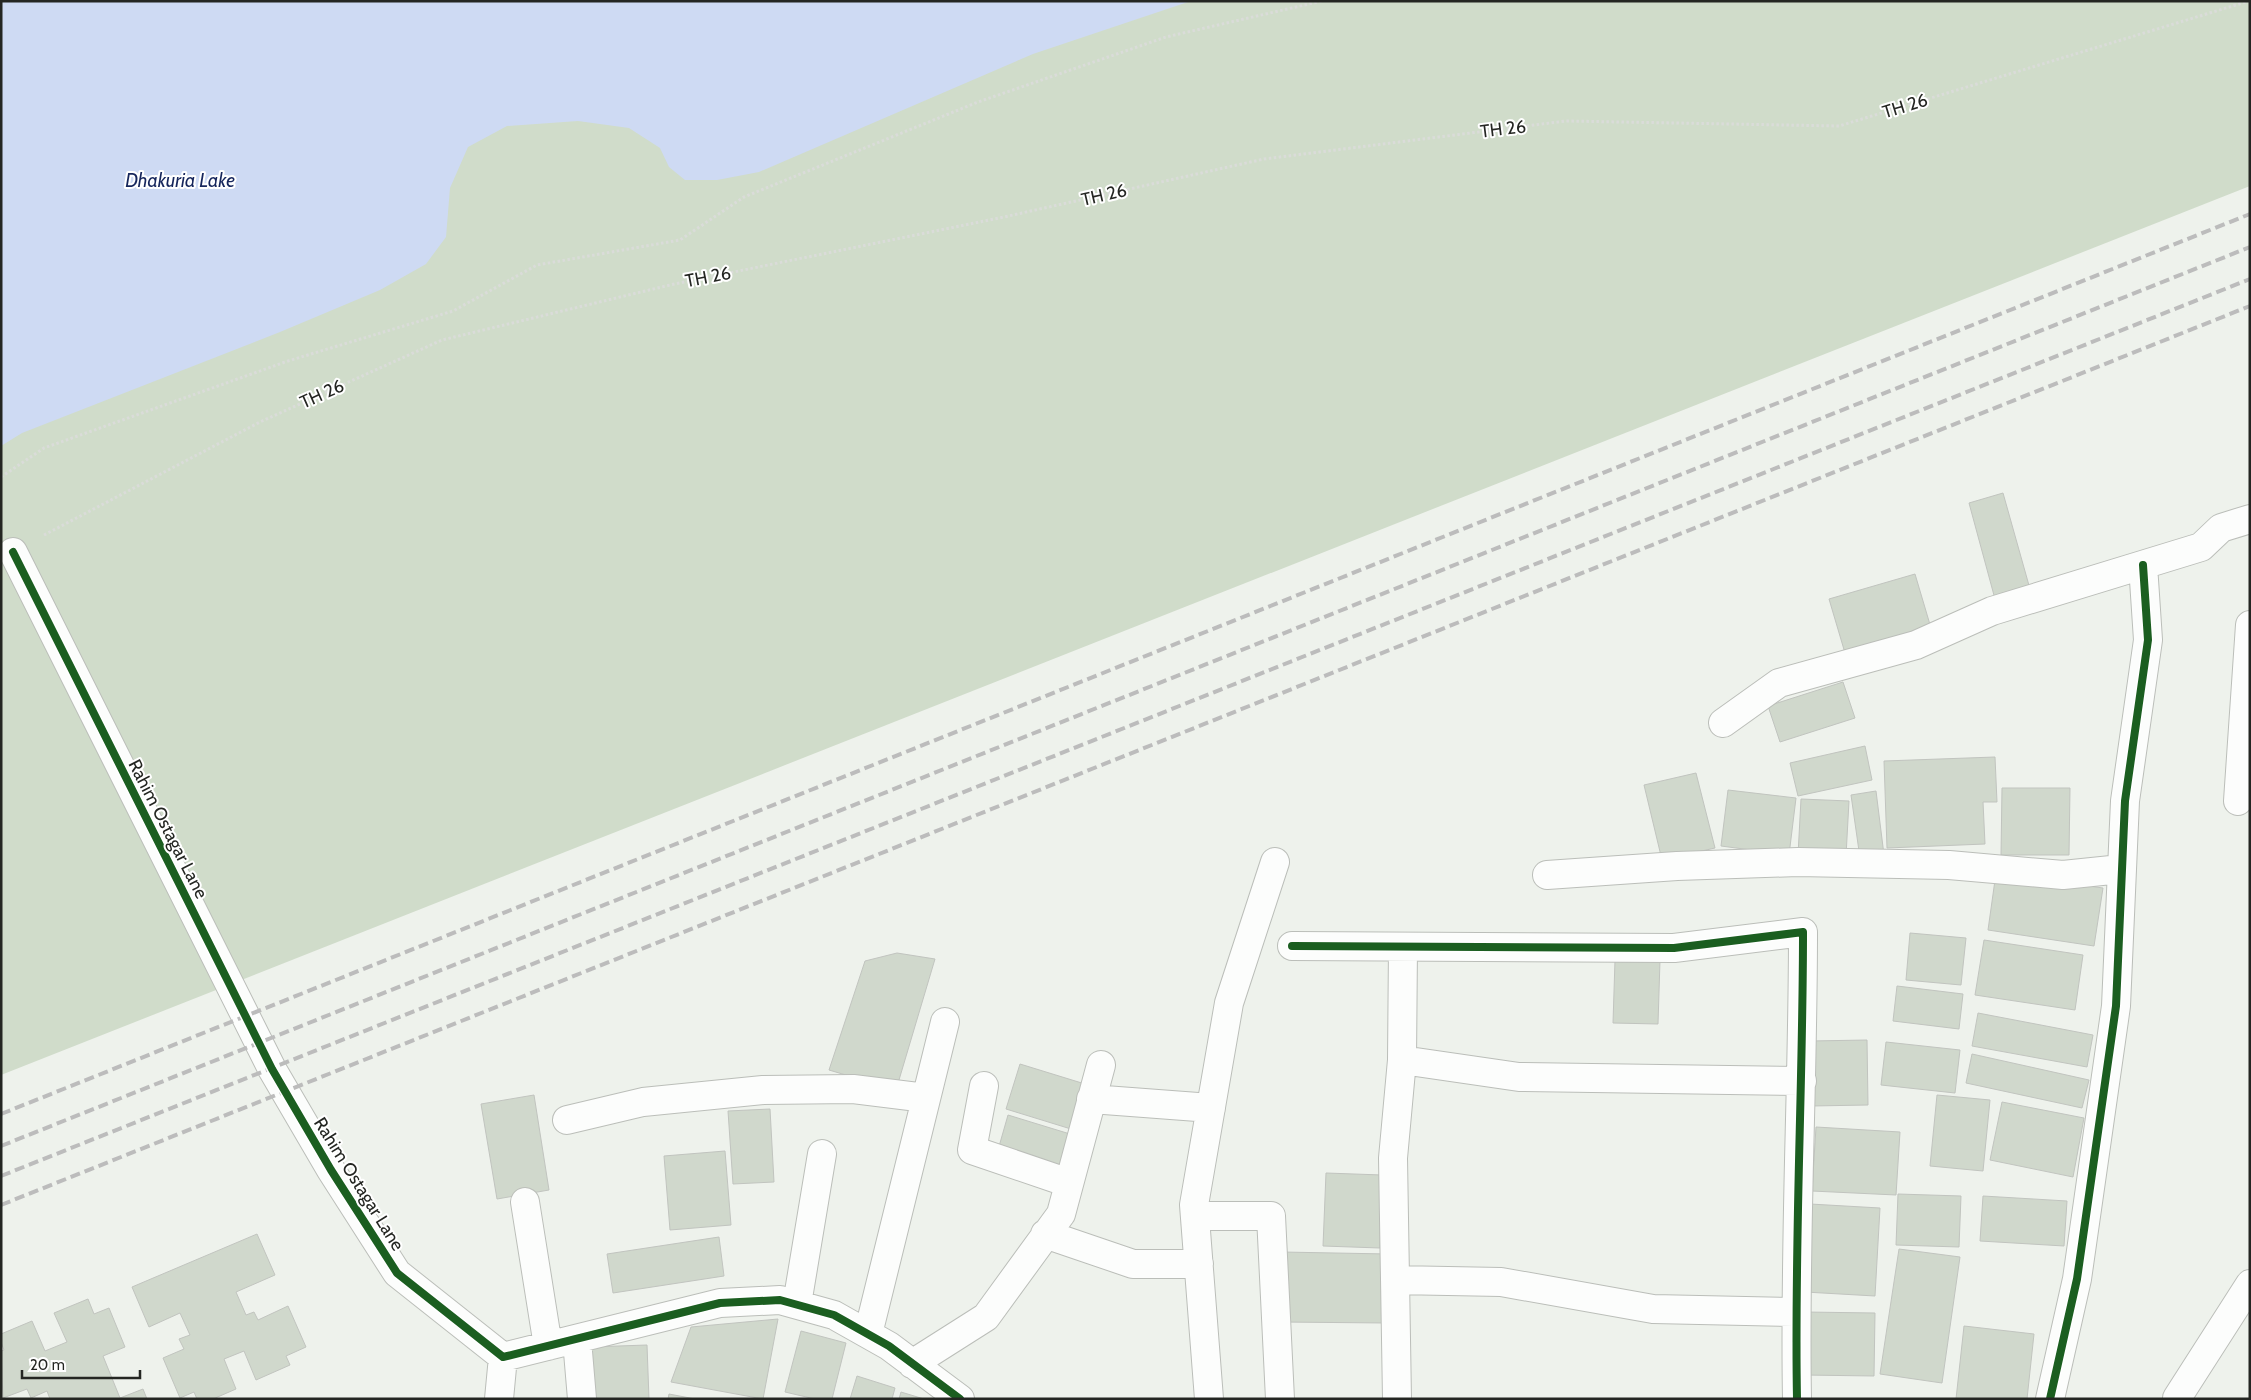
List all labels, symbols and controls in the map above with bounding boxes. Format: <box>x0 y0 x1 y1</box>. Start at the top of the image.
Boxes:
street label: TH 26 <box>1880 89 1930 123</box>
street label: TH 26 <box>1479 115 1527 143</box>
water label: Dhakuria Lake <box>125 169 235 192</box>
street label: TH 26 <box>1079 179 1129 211</box>
street label: TH 26 <box>683 262 733 292</box>
street label: TH 26 <box>297 375 347 413</box>
street label: Rahim Ostagar Lane <box>123 756 213 902</box>
street label: Rahim Ostagar Lane <box>309 1113 409 1255</box>
scale bar <box>22 1348 140 1380</box>
text: 20 m <box>30 1356 65 1374</box>

